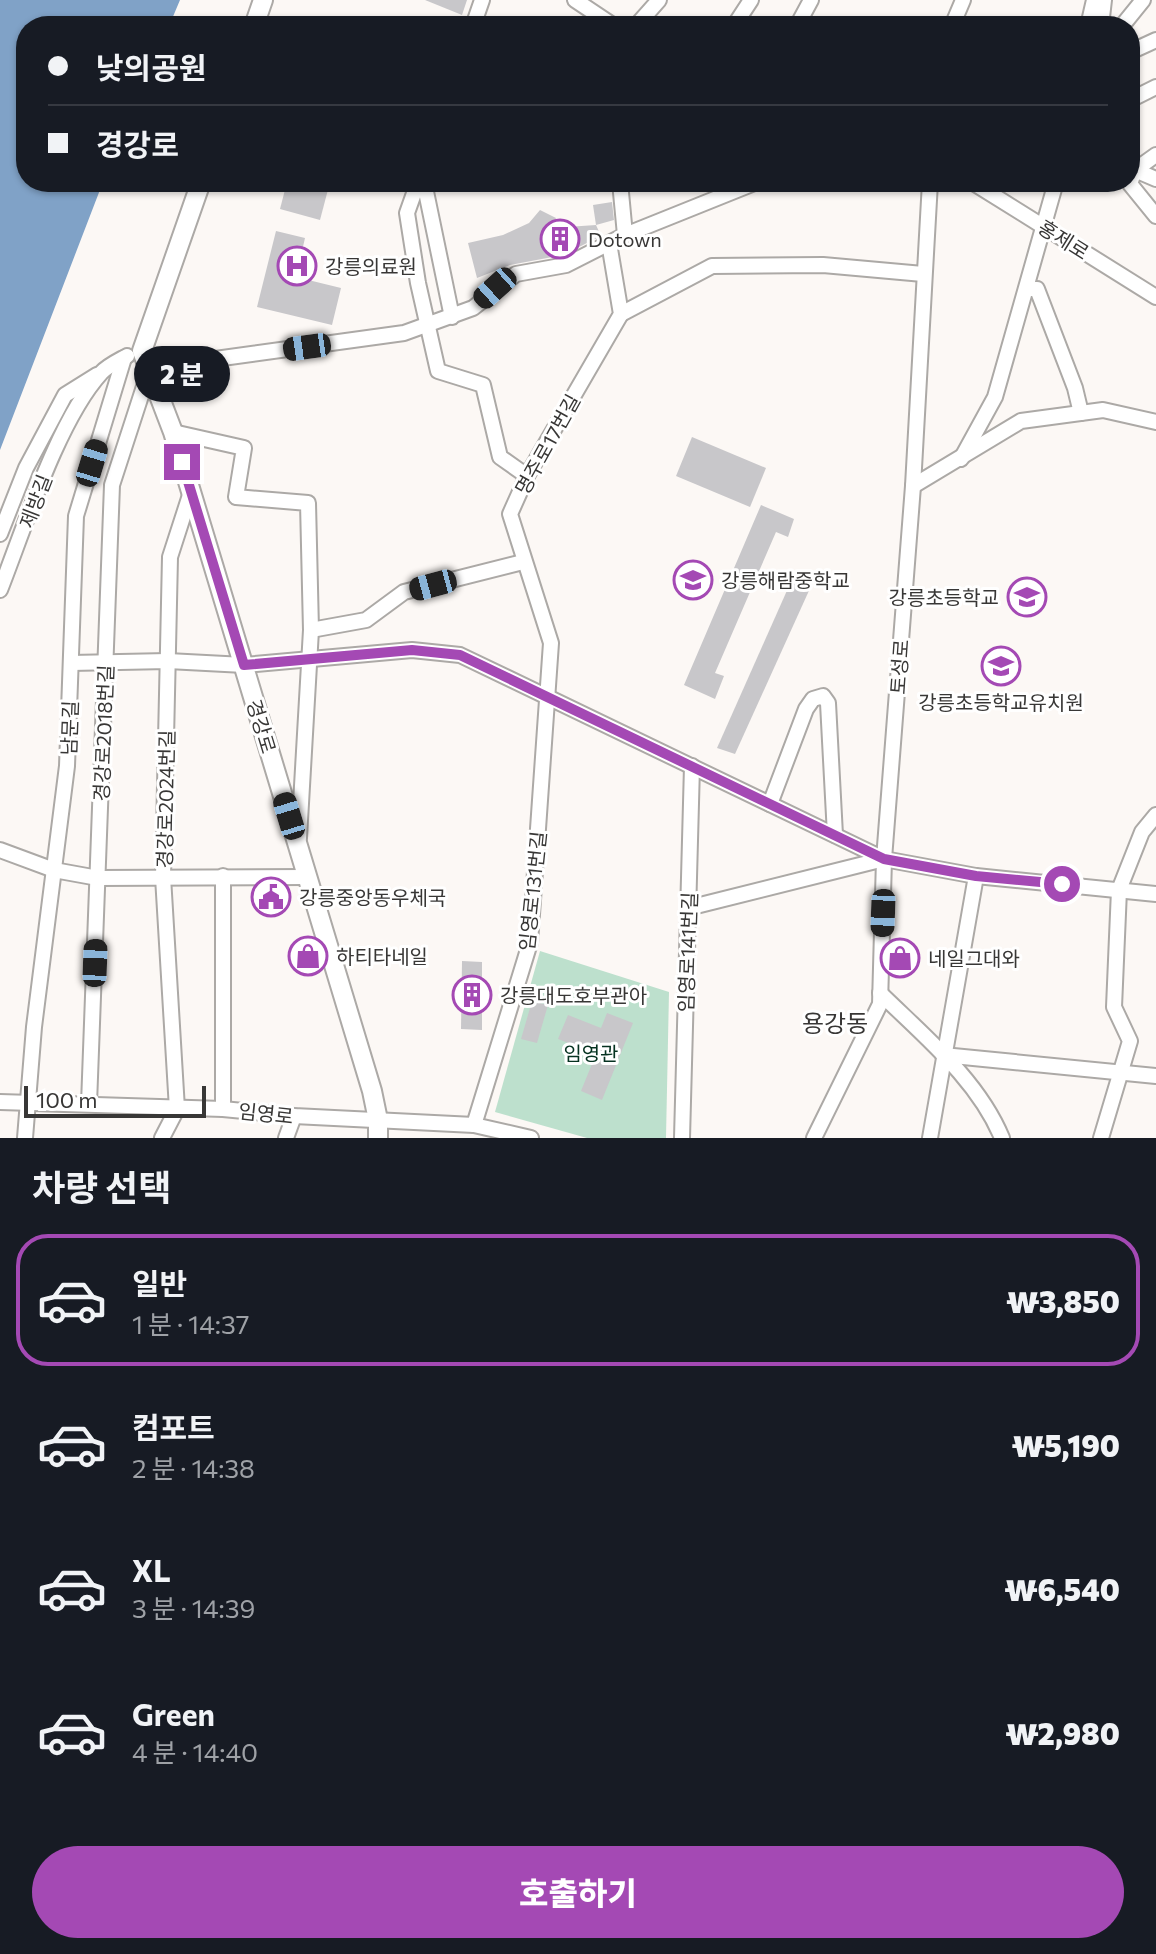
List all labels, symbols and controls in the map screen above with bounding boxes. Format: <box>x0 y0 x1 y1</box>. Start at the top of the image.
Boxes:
text: 낮의공원 <box>96 48 206 85</box>
text: 경강로 <box>96 125 179 162</box>
street label: 홍제로 <box>1034 214 1094 264</box>
building icon: Dotown <box>539 218 581 260</box>
place label: Dotown <box>588 227 662 251</box>
hospital icon: 강릉의료원 <box>276 245 318 287</box>
place label: 강릉의료원 <box>325 254 417 278</box>
car <box>469 263 521 313</box>
car <box>282 332 332 362</box>
callout: 2 분 <box>134 346 230 402</box>
text: 2 분 <box>160 358 204 389</box>
street label: 명주로17번길 <box>510 390 584 498</box>
car <box>74 437 110 489</box>
route end <box>164 444 200 480</box>
street label: 제방길 <box>14 471 56 531</box>
school or university icon: 강릉해람중학교 <box>672 559 714 601</box>
car <box>407 567 459 603</box>
place label: 강릉해람중학교 <box>721 568 850 592</box>
school or university icon: 강릉초등학교 <box>1006 576 1048 618</box>
place label: 강릉초등학교 <box>889 585 999 609</box>
street label: 토성로 <box>885 639 913 695</box>
school or university icon: 강릉초등학교유치원 <box>980 645 1022 687</box>
street label: 경강로2018번길 <box>89 664 117 802</box>
place label: 강릉초등학교유치원 <box>918 690 1084 714</box>
street label: 경강로 <box>242 696 282 756</box>
street label: 남문길 <box>56 700 82 756</box>
street label: 경강로2024번길 <box>152 729 178 869</box>
car <box>271 790 307 842</box>
street label: 임영로131번길 <box>514 830 550 952</box>
route start <box>1044 866 1080 902</box>
public building icon: 강릉중앙동우체국 <box>250 876 292 918</box>
place label: 강릉중앙동우체국 <box>299 885 446 909</box>
car <box>870 889 896 937</box>
street label: 임영로141번길 <box>673 891 701 1013</box>
shop icon: 하티타네일 <box>287 935 329 977</box>
shop icon: 네일그대와 <box>879 937 921 979</box>
car <box>82 939 108 987</box>
place label: 하티타네일 <box>336 944 428 968</box>
place label: 네일그대와 <box>928 946 1020 970</box>
building icon: 강릉대도호부관아 <box>451 974 493 1016</box>
place label: 강릉대도호부관아 <box>500 983 647 1007</box>
district label: 용강동 <box>802 1008 868 1037</box>
park label: 임영관 <box>563 1041 619 1065</box>
scale bar <box>24 1082 206 1118</box>
text: 100 m <box>36 1086 98 1113</box>
street label: 임영로 <box>237 1098 295 1128</box>
text: 차량 선택 <box>32 1164 171 1208</box>
icon: car <box>36 1264 108 1336</box>
text: 일반 <box>132 1264 187 1301</box>
text: ₩3,850 <box>1006 1282 1120 1319</box>
text: 1 분 · 14:37 <box>132 1308 249 1339</box>
icon: car <box>36 1408 108 1480</box>
text: 컴포트 <box>132 1408 215 1445</box>
text: ₩5,190 <box>1011 1426 1120 1463</box>
text: 2 분 · 14:38 <box>132 1452 255 1483</box>
text: XL <box>132 1551 171 1588</box>
icon: car <box>36 1552 108 1624</box>
text: ₩6,540 <box>1004 1570 1120 1607</box>
text: 3 분 · 14:39 <box>132 1592 255 1623</box>
text: Green <box>132 1695 215 1732</box>
icon: car <box>36 1696 108 1768</box>
text: ₩2,980 <box>1005 1714 1120 1751</box>
text: 4 분 · 14:40 <box>132 1736 258 1767</box>
button: 호출하기 <box>32 1846 1124 1938</box>

